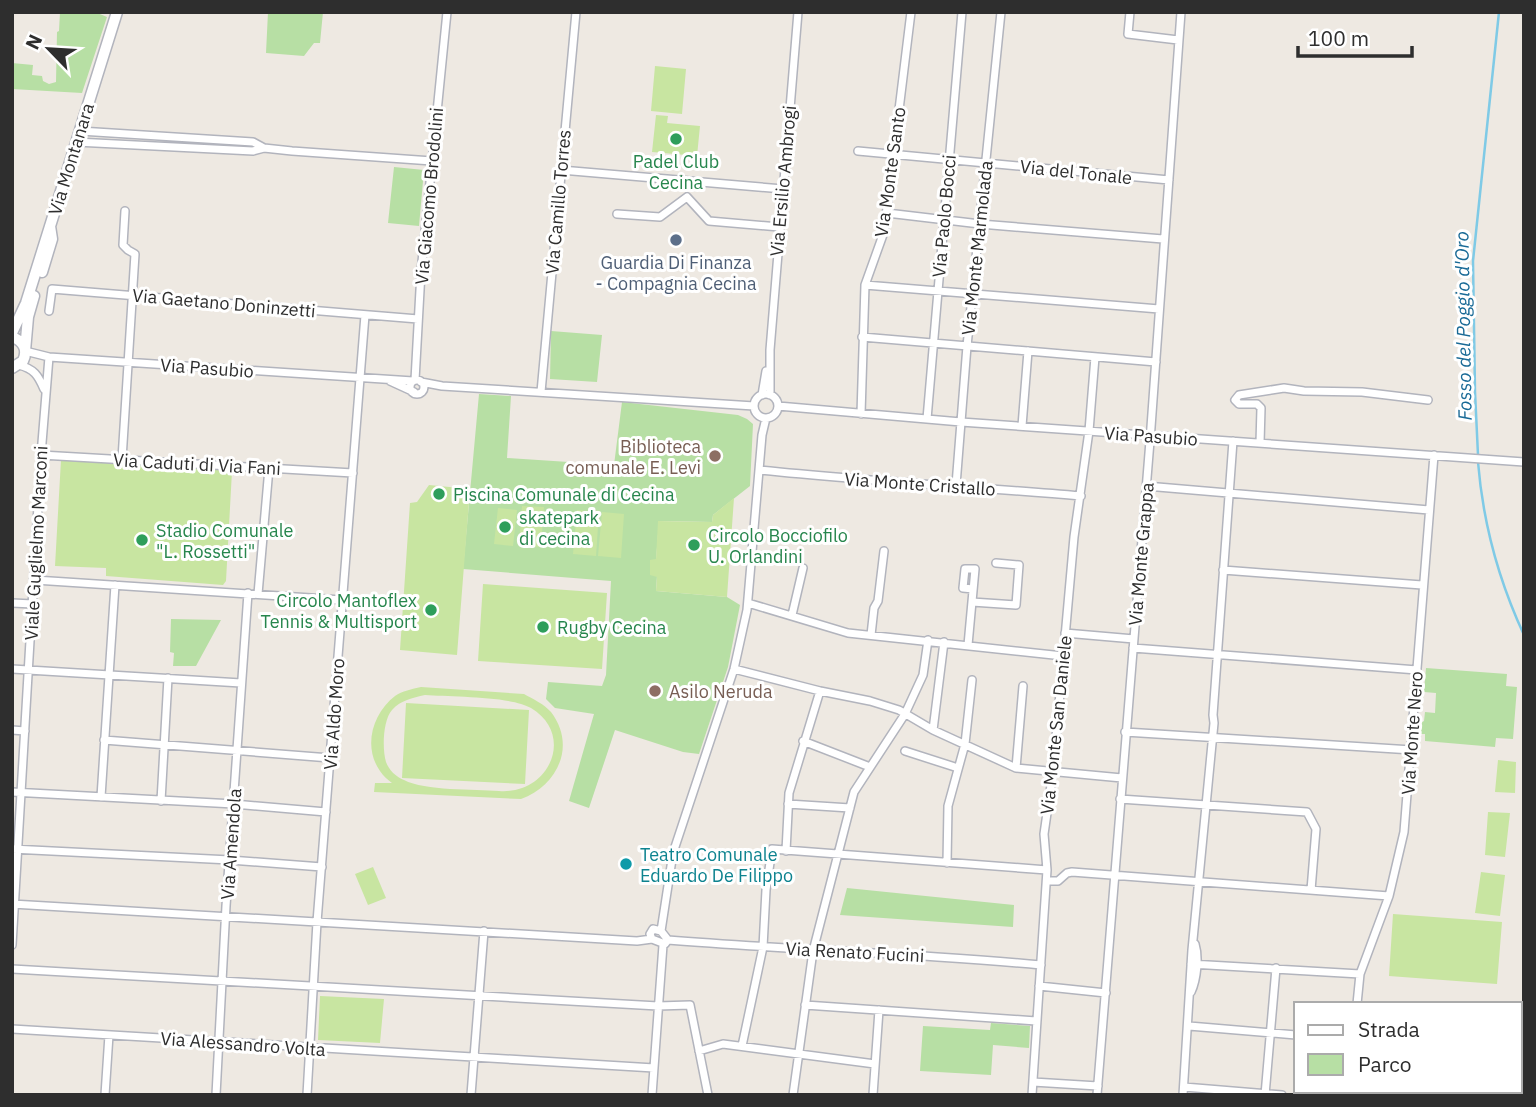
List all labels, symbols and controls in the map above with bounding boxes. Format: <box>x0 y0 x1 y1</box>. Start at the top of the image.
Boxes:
north arrow <box>14 14 84 84</box>
scale bar <box>1298 14 1412 58</box>
text: 100 m <box>1308 24 1369 52</box>
text: N <box>20 31 47 53</box>
street label: Via Montanara <box>43 100 99 218</box>
street label: Via Ersilio Ambrogi <box>765 104 801 258</box>
street label: Via Monte Santo <box>869 105 911 239</box>
street label: Via Giacomo Brodolini <box>410 106 448 286</box>
street label: Via Camillo Torres <box>540 129 576 275</box>
marker: Padel Club Cecina <box>668 131 684 147</box>
place label: Padel Club Cecina <box>633 150 719 194</box>
street label: Via Paolo Bocci <box>927 154 961 278</box>
street label: Via del Tonale <box>1019 155 1133 189</box>
street label: Via Monte Marmolada <box>956 159 998 337</box>
water label: Fosso del Poggio d'Oro <box>1449 231 1477 421</box>
marker: Guardia Di Finanza - Compagnia Cecina <box>668 232 684 248</box>
place label: Guardia Di Finanza - Compagnia Cecina <box>596 251 757 295</box>
street label: Via Gaetano Doninzetti <box>131 284 317 322</box>
street label: Via Pasubio <box>159 353 255 383</box>
street label: Via Pasubio <box>1103 421 1199 451</box>
place label: Biblioteca comunale E. Levi <box>566 435 701 479</box>
street label: Viale Guglielmo Marconi <box>19 445 53 641</box>
street label: Via Caduti di Via Fani <box>112 448 282 480</box>
marker: Biblioteca comunale E. Levi <box>707 448 723 464</box>
street label: Via Monte Cristallo <box>844 467 996 501</box>
street label: Via Monte Grappa <box>1123 481 1159 627</box>
place label: Piscina Comunale di Cecina <box>453 483 675 506</box>
marker: Piscina Comunale di Cecina <box>431 486 447 502</box>
place label: skatepark di cecina <box>519 506 600 550</box>
place label: Stadio Comunale "L. Rossetti" <box>156 519 294 563</box>
marker: skatepark di cecina <box>497 519 513 535</box>
place label: Circolo Bocciofilo U. Orlandini <box>708 524 848 568</box>
marker: Stadio Comunale "L. Rossetti" <box>134 532 150 548</box>
marker: Circolo Bocciofilo U. Orlandini <box>686 537 702 553</box>
place label: Circolo Mantoflex Tennis & Multisport <box>261 589 417 633</box>
marker: Circolo Mantoflex Tennis & Multisport <box>423 602 439 618</box>
place label: Rugby Cecina <box>557 616 667 639</box>
marker: Rugby Cecina <box>535 619 551 635</box>
street label: Via Monte San Daniele <box>1035 634 1077 816</box>
street label: Via Aldo Moro <box>319 657 349 771</box>
street label: Via Monte Nero <box>1396 670 1428 796</box>
place label: Asilo Neruda <box>669 680 773 703</box>
marker: Asilo Neruda <box>647 683 663 699</box>
street label: Via Amendola <box>216 787 246 901</box>
place label: Teatro Comunale Eduardo De Filippo <box>640 843 793 887</box>
marker: Teatro Comunale Eduardo De Filippo <box>618 856 634 872</box>
street label: Via Renato Fucini <box>785 937 925 967</box>
legend <box>1294 1002 1522 1093</box>
text: Strada <box>1358 1015 1420 1043</box>
street label: Via Alessandro Volta <box>160 1027 327 1061</box>
text: Parco <box>1358 1050 1412 1078</box>

